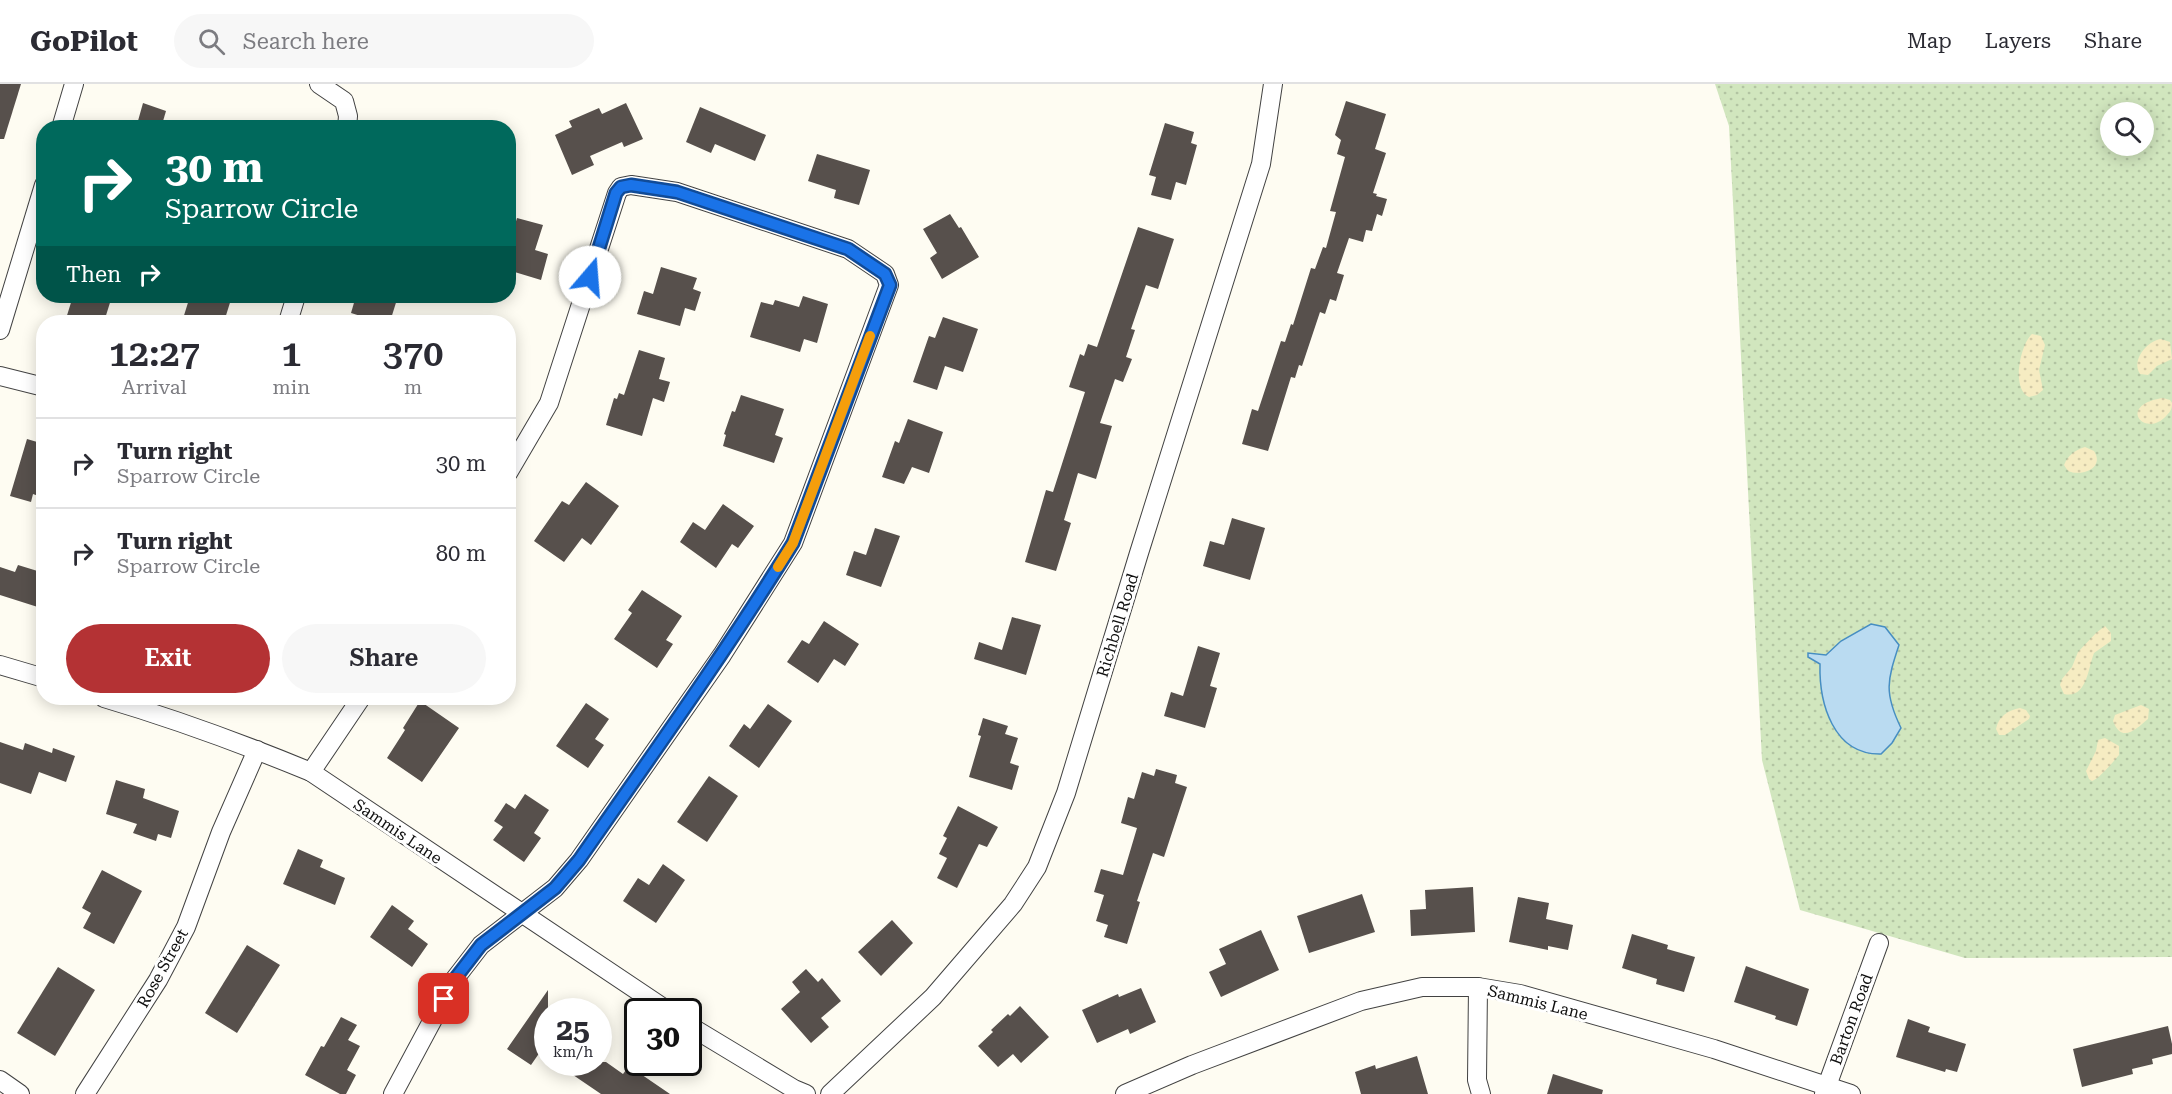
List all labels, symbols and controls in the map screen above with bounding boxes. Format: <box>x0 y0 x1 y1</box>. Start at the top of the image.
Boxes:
search box <box>174 14 594 68</box>
text: GoPilot <box>30 25 138 58</box>
icon: search <box>195 25 228 58</box>
text: Search here <box>243 29 369 54</box>
text: Map <box>1907 29 1952 53</box>
text: Layers <box>1985 29 2051 53</box>
text: Share <box>2084 29 2142 53</box>
map controls <box>2100 102 2154 156</box>
button: search <box>2100 102 2154 156</box>
text: 30 m <box>165 143 263 192</box>
icon: right <box>66 144 144 222</box>
text: Sparrow Circle <box>165 193 358 225</box>
position arrow <box>558 245 622 309</box>
icon: right <box>133 258 166 291</box>
text: Then <box>66 262 121 287</box>
text: 12:27 <box>109 333 200 375</box>
text: 1 <box>281 333 301 375</box>
text: 370 <box>383 333 443 375</box>
text: Arrival <box>122 375 187 399</box>
text: min <box>273 375 310 399</box>
text: m <box>404 375 422 399</box>
text: Turn right <box>117 439 232 464</box>
icon: right <box>66 447 99 480</box>
text: 30 m <box>436 451 486 476</box>
text: Sparrow Circle <box>117 464 260 488</box>
text: Turn right <box>117 529 232 554</box>
icon: right <box>66 537 99 570</box>
text: 80 m <box>436 541 486 566</box>
text: Sparrow Circle <box>117 554 260 578</box>
street label: Richbell Road <box>1093 571 1142 679</box>
button: Exit <box>66 624 270 693</box>
button: Share <box>282 624 486 693</box>
street label: Sammis Lane <box>350 795 446 868</box>
street label: Rose Street <box>133 926 192 1011</box>
street label: Barton Road <box>1826 971 1877 1067</box>
pin <box>418 973 469 1024</box>
street label: Sammis Lane <box>1486 981 1590 1024</box>
icon: arrive <box>427 982 460 1015</box>
speed limit sign: 30 <box>624 998 702 1076</box>
text: 25 <box>556 1012 590 1047</box>
text: km/h <box>553 1043 593 1061</box>

